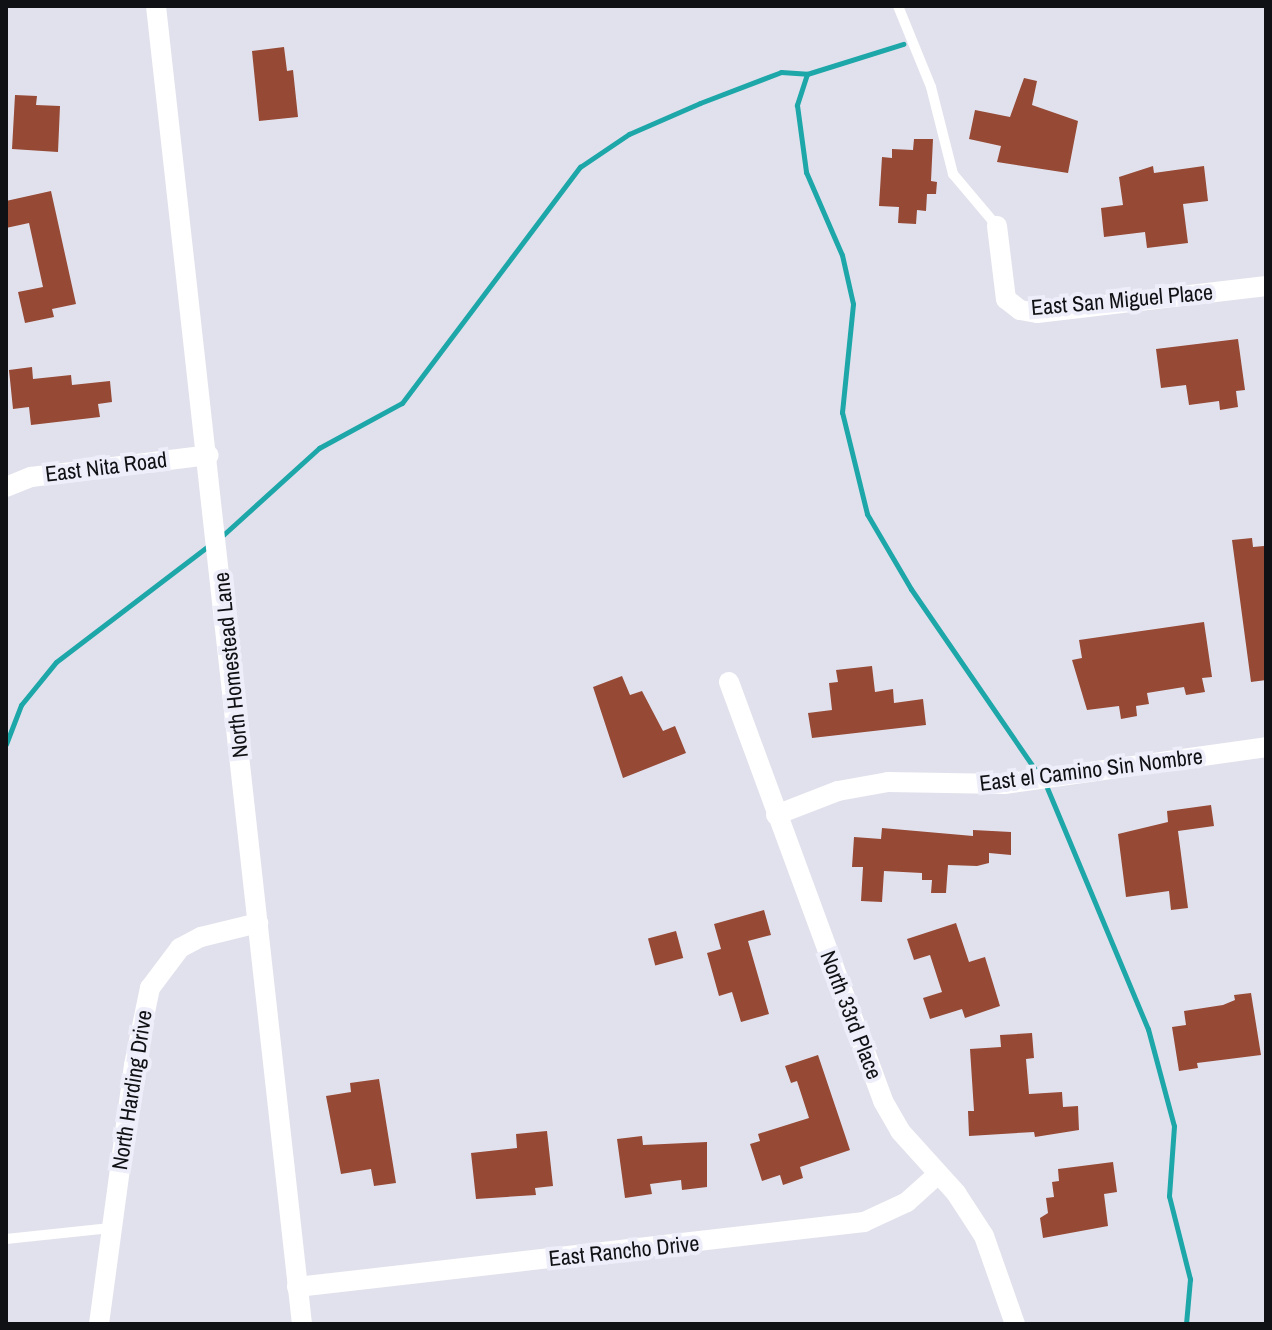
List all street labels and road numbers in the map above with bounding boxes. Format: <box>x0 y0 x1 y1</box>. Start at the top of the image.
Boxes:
street label: East San Miguel Place <box>1030 279 1214 321</box>
street label: East Nita Road <box>44 446 168 488</box>
street label: North Homestead Lane <box>208 571 254 759</box>
street label: East el Camino Sin Nombre <box>978 743 1204 797</box>
street label: North 33rd Place <box>814 947 888 1083</box>
street label: North Harding Drive <box>106 1008 158 1172</box>
street label: East Rancho Drive <box>547 1230 701 1272</box>

